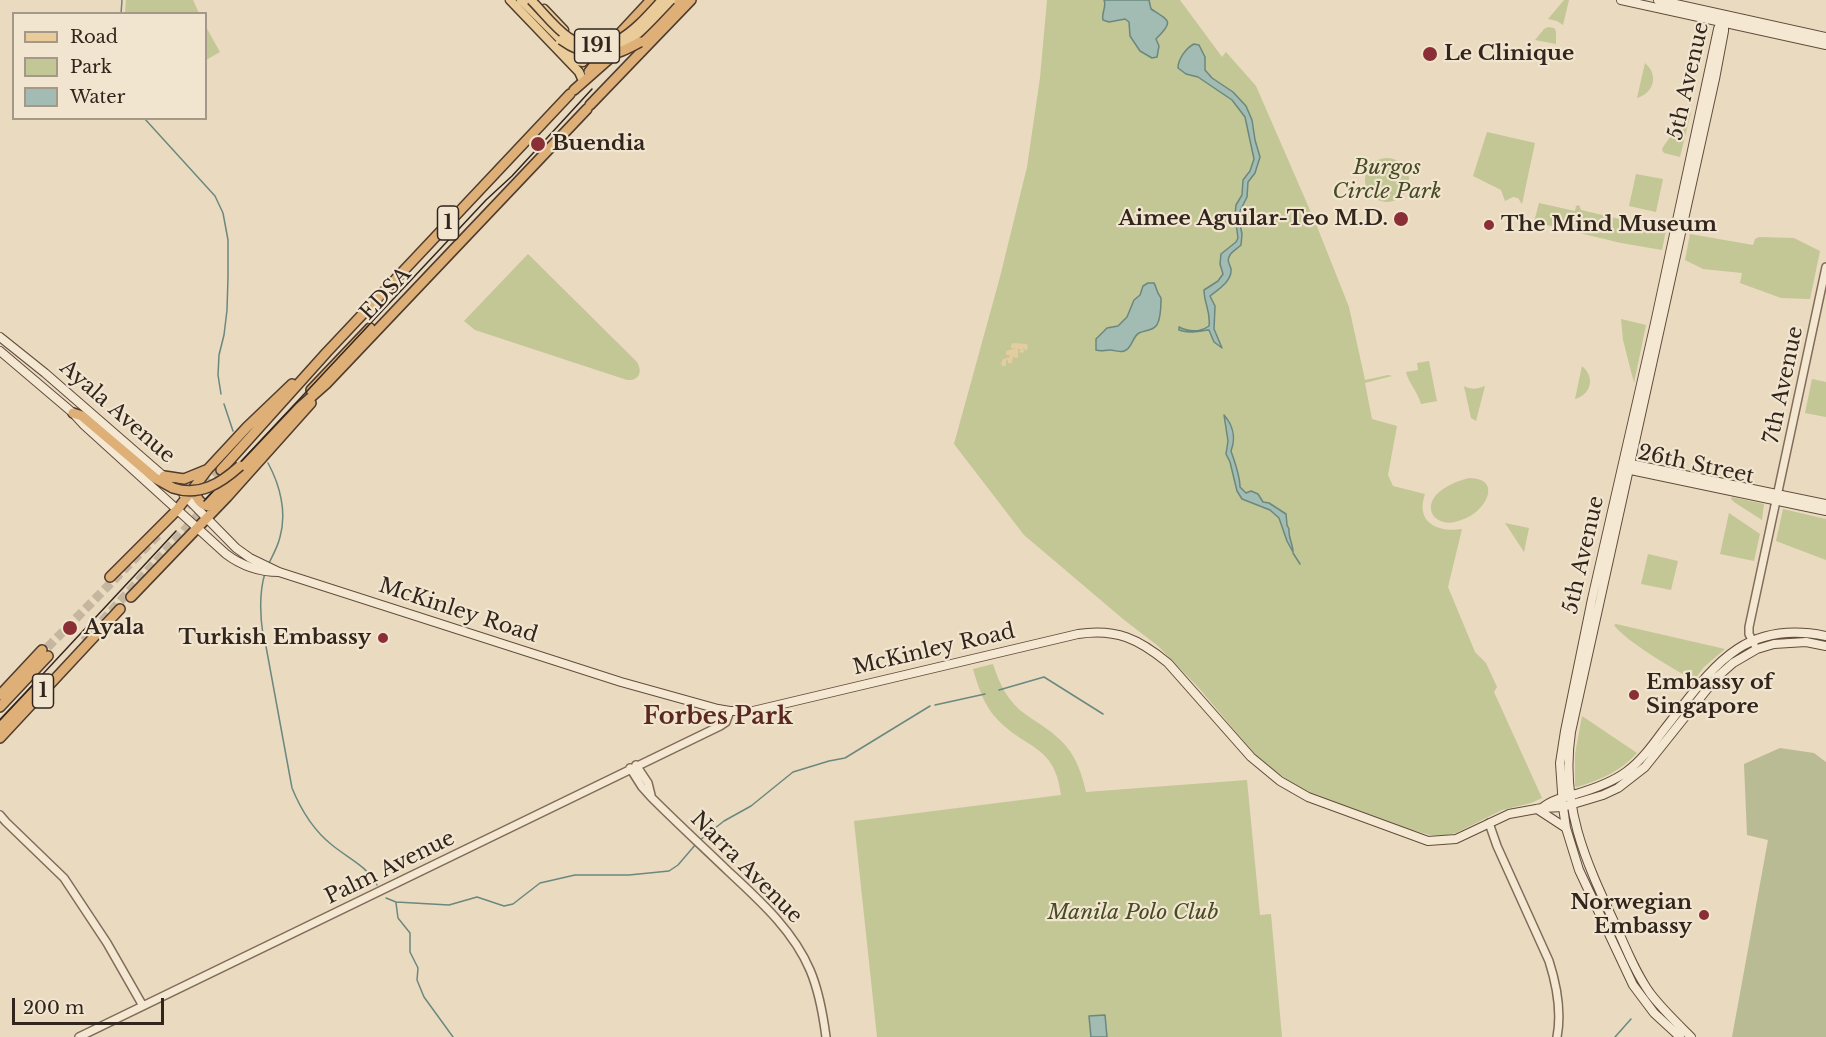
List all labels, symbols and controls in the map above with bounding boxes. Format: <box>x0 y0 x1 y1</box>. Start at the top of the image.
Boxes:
legend <box>12 12 207 120</box>
street label: 5th Avenue <box>1663 20 1715 142</box>
text: Road <box>70 26 118 48</box>
road number: 191 <box>574 29 620 63</box>
place label: Le Clinique <box>1444 41 1574 67</box>
marker: Le Clinique <box>1421 45 1439 63</box>
text: Park <box>70 56 112 78</box>
text: Water <box>70 86 125 108</box>
place label: Buendia <box>552 131 645 157</box>
marker: Buendia <box>529 135 547 153</box>
park label: Burgos Circle Park <box>1333 155 1441 205</box>
road number: 1 <box>438 206 458 240</box>
place label: Aimee Aguilar-Teo M.D. <box>1118 206 1388 232</box>
marker: Aimee Aguilar-Teo M.D. <box>1392 210 1410 228</box>
place label: The Mind Museum <box>1501 212 1717 238</box>
marker: The Mind Museum <box>1482 218 1496 232</box>
street label: EDSA <box>355 262 417 326</box>
street label: 7th Avenue <box>1759 324 1809 446</box>
street label: Ayala Avenue <box>54 355 180 469</box>
street label: 26th Street <box>1636 440 1756 490</box>
street label: 5th Avenue <box>1558 494 1610 616</box>
street label: McKinley Road <box>375 573 541 649</box>
place label: Ayala <box>84 615 145 641</box>
marker: Ayala <box>61 619 79 637</box>
street label: McKinley Road <box>851 619 1017 681</box>
place label: Turkish Embassy <box>179 625 371 651</box>
marker: Turkish Embassy <box>376 631 390 645</box>
place label: Embassy of Singapore <box>1646 670 1773 720</box>
road number: 1 <box>32 674 54 708</box>
marker: Embassy of Singapore <box>1627 688 1641 702</box>
district label: Forbes Park <box>643 703 793 731</box>
street label: Narra Avenue <box>685 807 807 929</box>
street label: Palm Avenue <box>321 826 459 910</box>
place label: Norwegian Embassy <box>1570 890 1692 940</box>
park label: Manila Polo Club <box>1048 900 1218 926</box>
marker: Norwegian Embassy <box>1697 908 1711 922</box>
scale bar <box>15 986 166 1024</box>
text: 200 m <box>23 997 84 1019</box>

